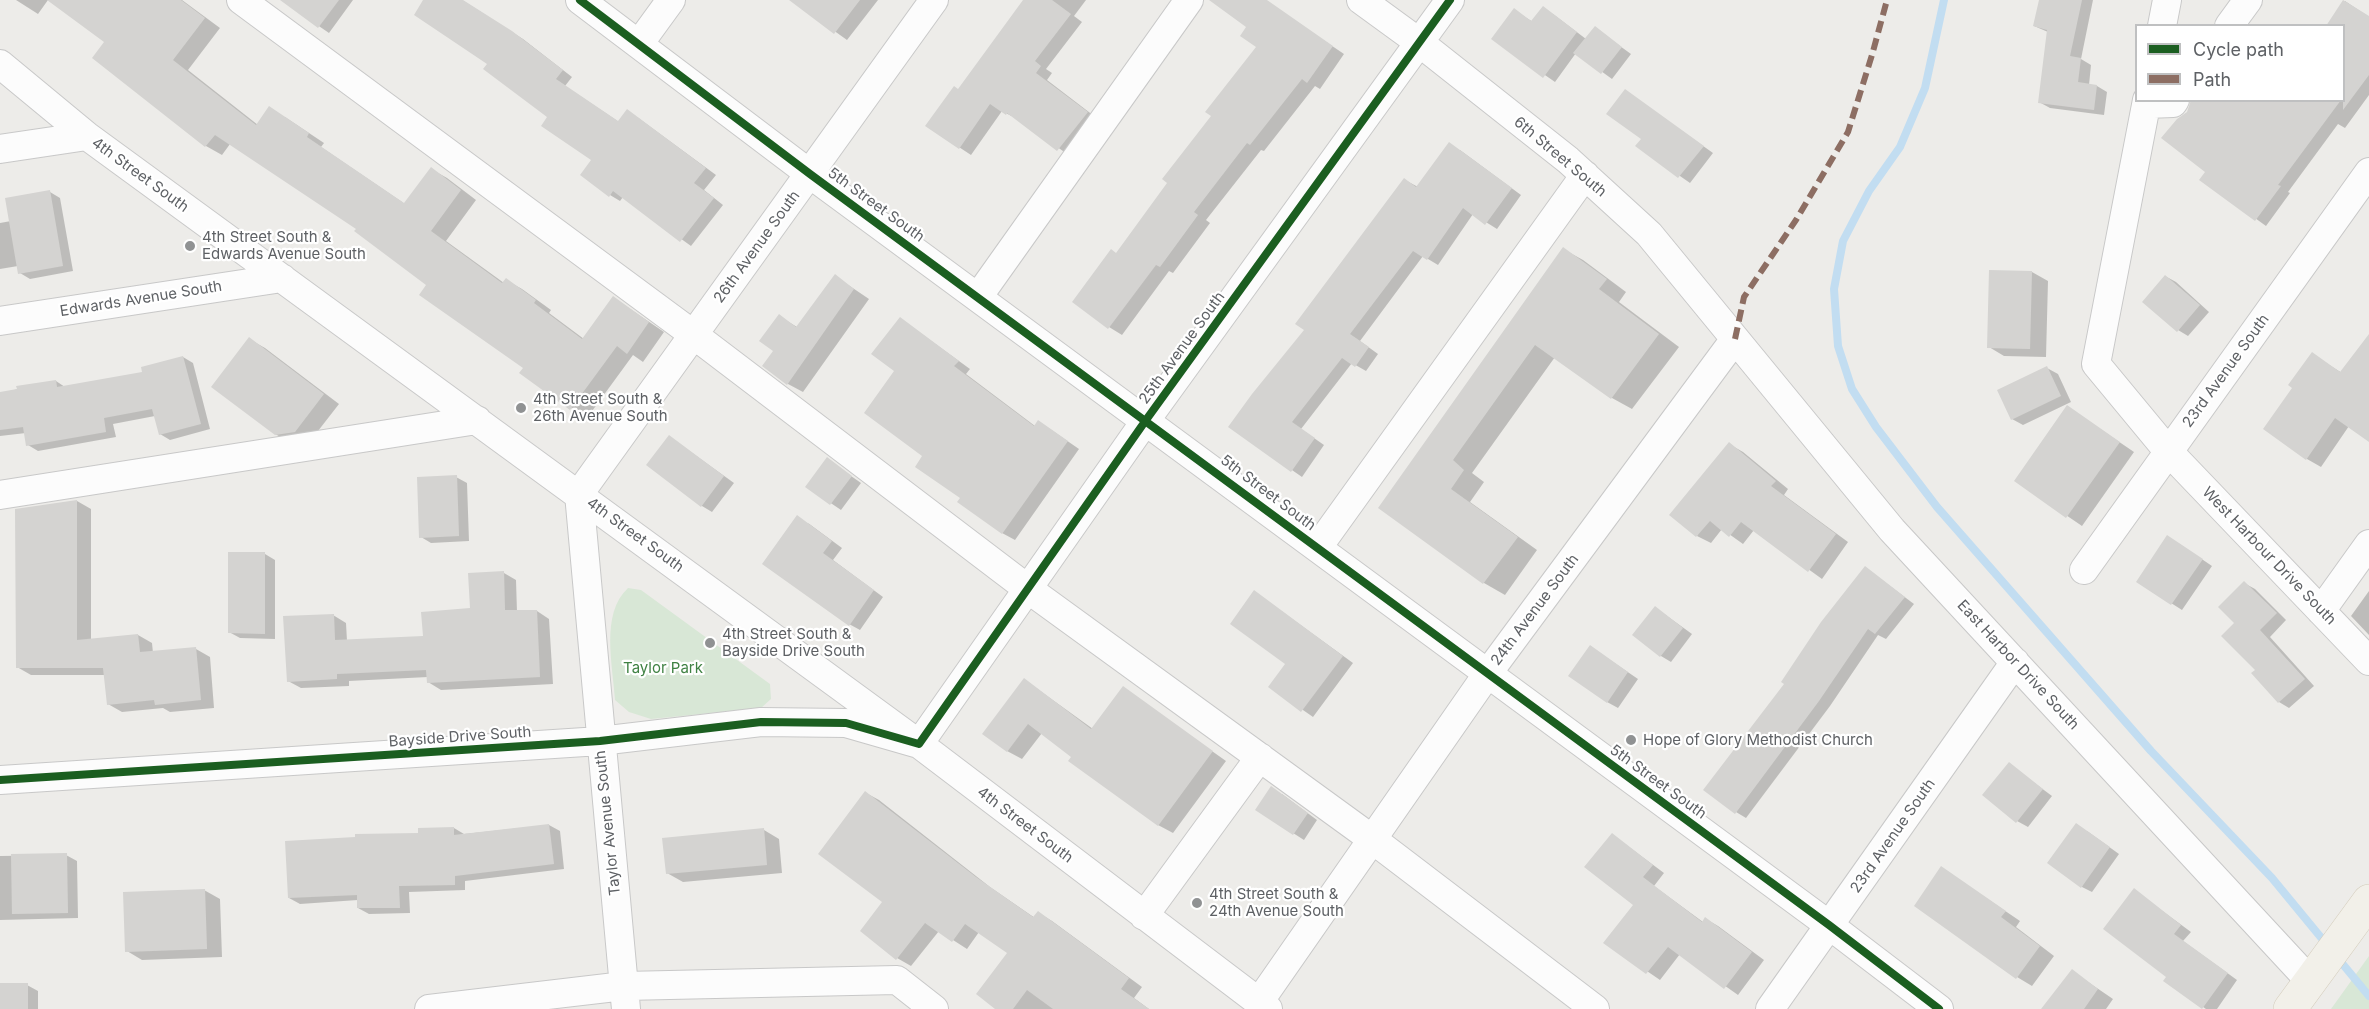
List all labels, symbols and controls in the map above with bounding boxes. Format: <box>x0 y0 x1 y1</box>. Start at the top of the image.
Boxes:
legend <box>2135 24 2345 102</box>
text: Cycle path <box>2193 39 2284 60</box>
text: Path <box>2193 69 2231 90</box>
street label: 6th Street South <box>1510 113 1610 201</box>
street label: 4th Street South <box>88 134 192 216</box>
street label: 5th Street South <box>824 164 928 246</box>
street label: 26th Avenue South <box>710 187 804 307</box>
place label: 4th Street South & Edwards Avenue South <box>202 228 366 263</box>
marker: 4th Street South & Edwards Avenue South <box>183 239 197 253</box>
street label: Edwards Avenue South <box>59 277 223 321</box>
street label: 25th Avenue South <box>1135 288 1229 408</box>
street label: 23rd Avenue South <box>2179 311 2273 431</box>
place label: 4th Street South & 26th Avenue South <box>533 390 668 425</box>
marker: 4th Street South & 26th Avenue South <box>514 401 528 415</box>
street label: 5th Street South <box>1217 451 1319 535</box>
street label: West Harbour Drive South <box>2198 483 2340 629</box>
street label: 4th Street South <box>583 494 687 576</box>
street label: 24th Avenue South <box>1487 551 1583 669</box>
street label: East Harbor Drive South <box>1953 596 2083 734</box>
place label: 4th Street South & Bayside Drive South <box>722 625 865 660</box>
marker: 4th Street South & Bayside Drive South <box>703 636 717 650</box>
park label: Taylor Park <box>623 659 703 677</box>
street label: Bayside Drive South <box>388 723 532 751</box>
place label: Hope of Glory Methodist Church <box>1643 731 1873 749</box>
marker: Hope of Glory Methodist Church <box>1624 733 1638 747</box>
street label: 5th Street South <box>1606 741 1710 823</box>
street label: Taylor Avenue South <box>591 749 625 897</box>
street label: 23rd Avenue South <box>1847 775 1939 897</box>
street label: 4th Street South <box>973 783 1077 867</box>
place label: 4th Street South & 24th Avenue South <box>1209 885 1344 920</box>
marker: 4th Street South & 24th Avenue South <box>1190 896 1204 910</box>

